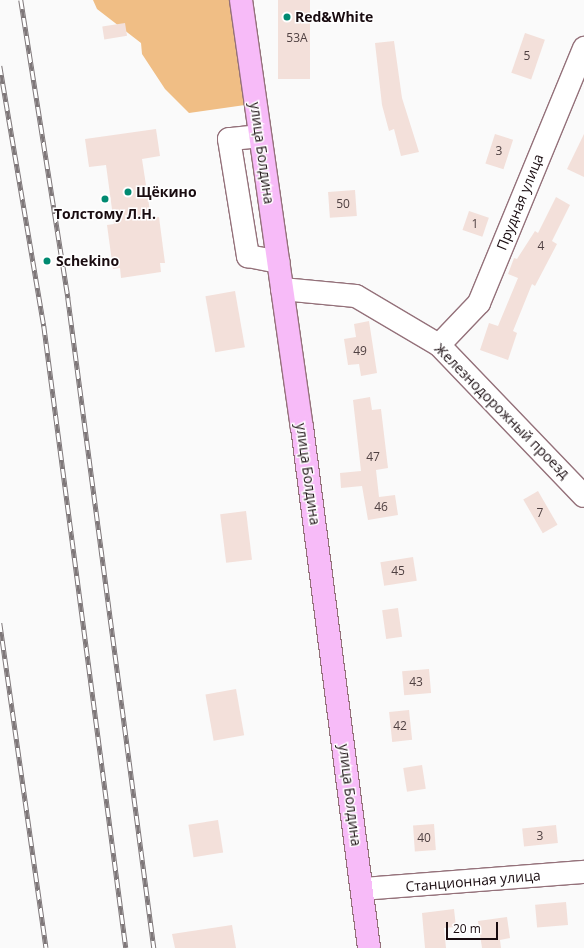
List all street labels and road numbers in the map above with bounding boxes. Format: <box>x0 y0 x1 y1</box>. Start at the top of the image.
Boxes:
street label: улица Болдина <box>247 101 277 205</box>
street label: Прудная улица <box>493 151 547 253</box>
street label: Железнодорожный проезд <box>431 340 573 482</box>
street label: улица Болдина <box>293 422 323 526</box>
street label: улица Болдина <box>335 743 365 847</box>
street label: Станционная улица <box>405 867 541 895</box>

